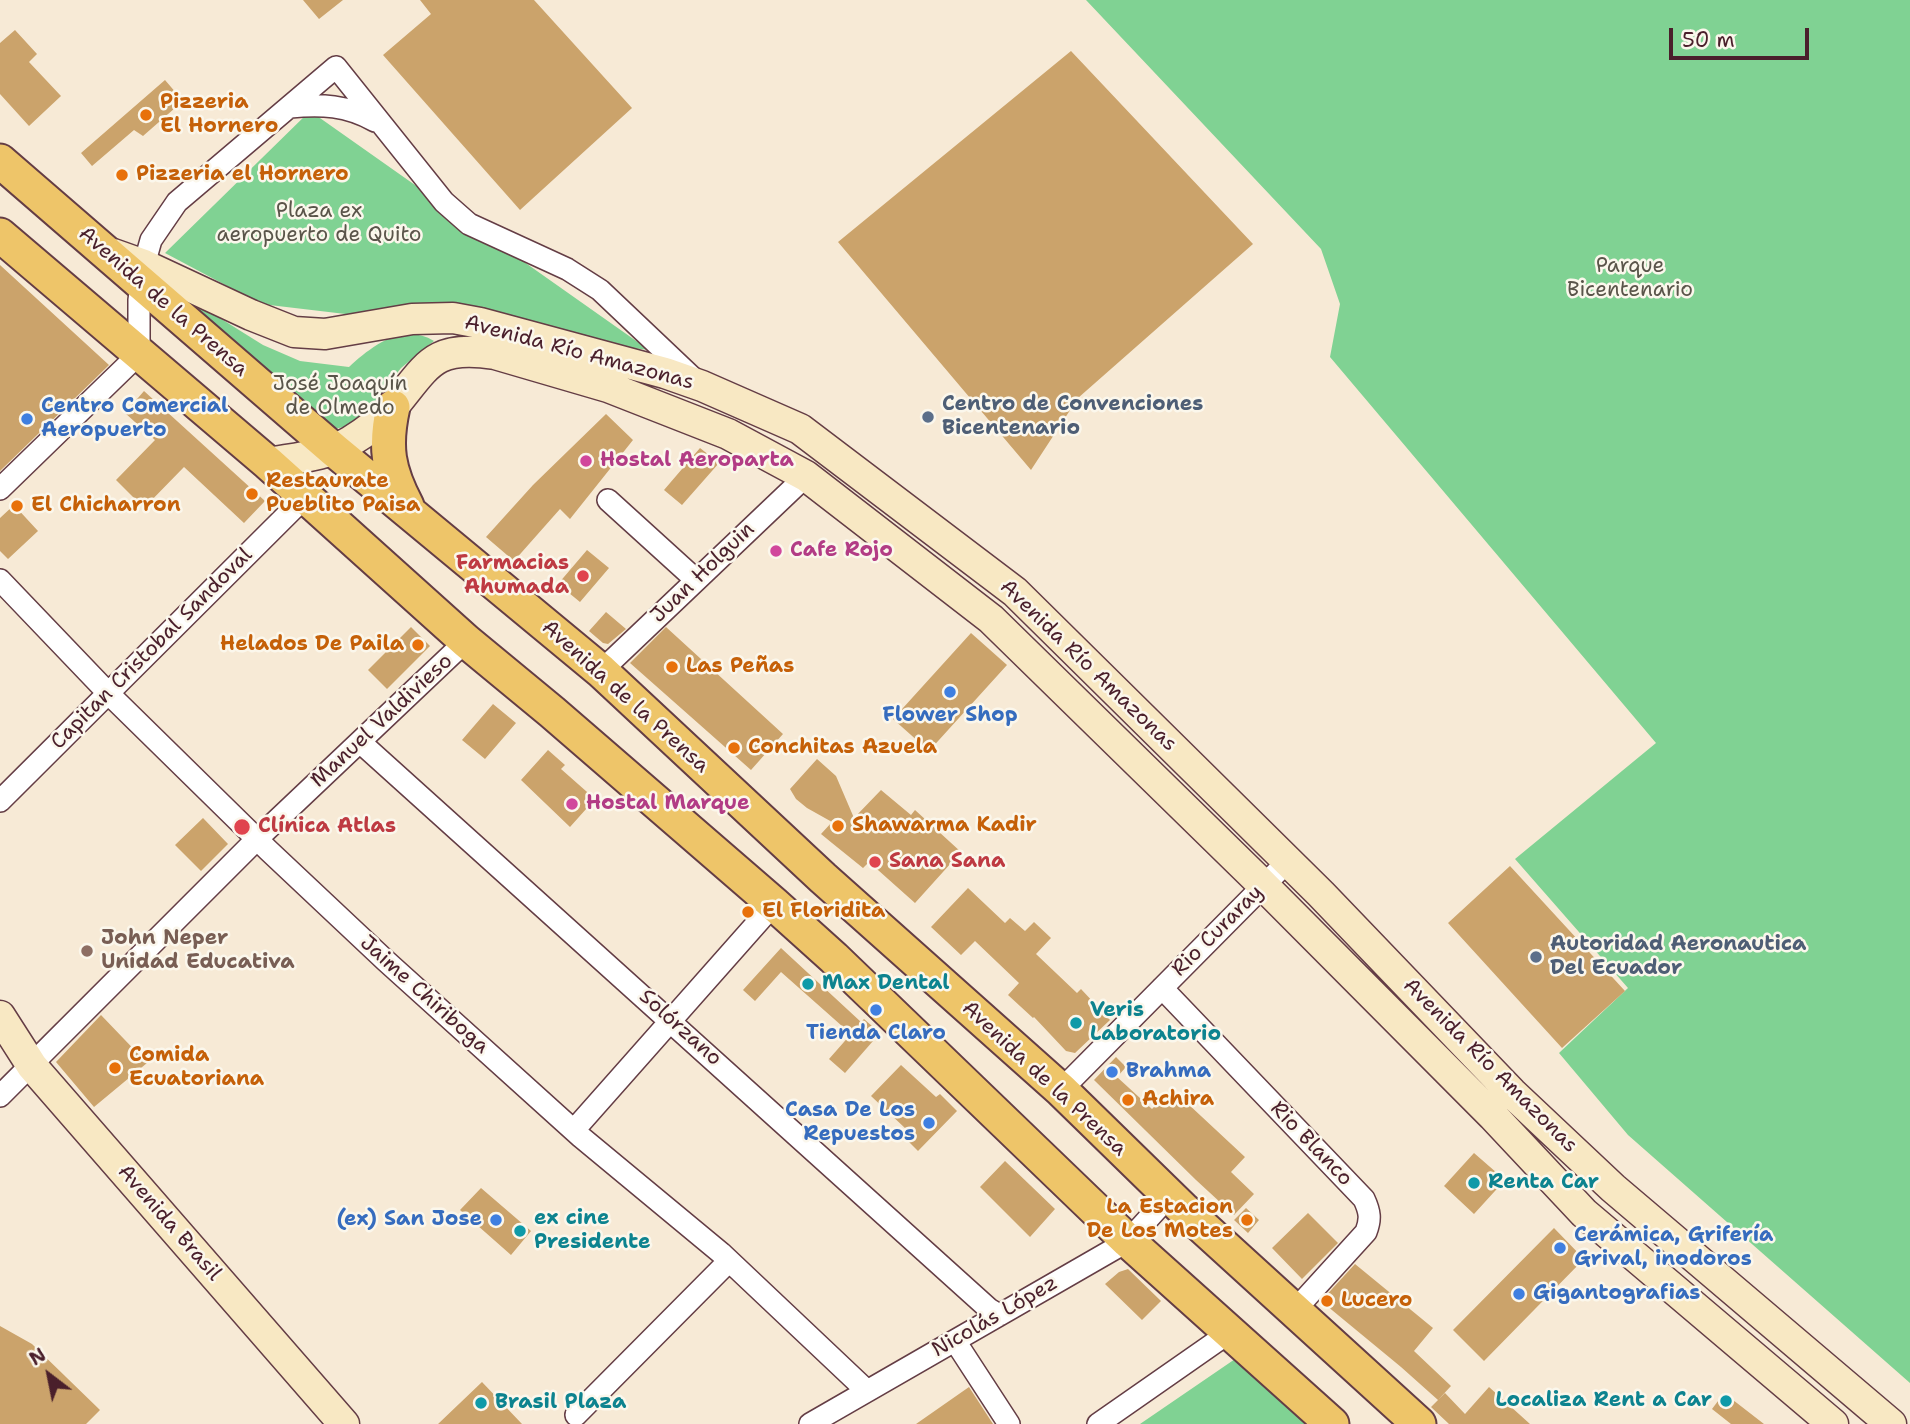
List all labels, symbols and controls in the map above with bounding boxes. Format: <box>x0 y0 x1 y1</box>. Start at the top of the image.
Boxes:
scale bar <box>1672 14 1812 58</box>
text: 50 m <box>1682 26 1735 54</box>
place label: Pizzeria El Hornero <box>160 90 278 140</box>
marker: Pizzeria El Hornero <box>138 107 154 123</box>
place label: Pizzeria el Hornero <box>136 162 349 188</box>
marker: Pizzeria el Hornero <box>114 167 130 183</box>
park label: Plaza ex aeropuerto de Quito <box>216 199 422 249</box>
street label: Avenida de la Prensa <box>73 222 253 382</box>
park label: Parque Bicentenario <box>1567 254 1693 304</box>
street label: Avenida Río Amazonas <box>462 310 696 396</box>
park label: José Joaquín de Olmedo <box>273 372 407 422</box>
place label: Centro de Convenciones Bicentenario <box>942 392 1203 442</box>
place label: Centro Comercial Aeropuerto <box>41 394 228 444</box>
marker: Centro de Convenciones Bicentenario <box>920 409 936 425</box>
marker: Centro Comercial Aeropuerto <box>19 411 35 427</box>
place label: Hostal Aeroparta <box>600 448 794 474</box>
marker: Hostal Aeroparta <box>578 453 594 469</box>
place label: Restaurate Pueblito Paisa <box>266 469 420 519</box>
marker: Restaurate Pueblito Paisa <box>244 486 260 502</box>
place label: El Chicharron <box>31 493 181 519</box>
marker: El Chicharron <box>9 498 25 514</box>
street label: Juan Holguin <box>646 517 760 629</box>
place label: Cafe Rojo <box>790 538 893 564</box>
street label: Capitan Cristobal Sandoval <box>46 543 258 755</box>
marker: Cafe Rojo <box>768 543 784 559</box>
place label: Farmacias Ahumada <box>456 551 569 601</box>
marker: Farmacias Ahumada <box>575 568 591 584</box>
street label: Avenida Río Amazonas <box>994 575 1182 757</box>
street label: Avenida de la Prensa <box>536 615 714 779</box>
place label: Helados De Paila <box>220 632 404 658</box>
marker: Helados De Paila <box>410 637 426 653</box>
street label: Manuel Valdivieso <box>306 649 458 793</box>
place label: Las Peñas <box>686 654 794 680</box>
marker: Las Peñas <box>664 659 680 675</box>
marker: Flower Shop <box>942 684 958 700</box>
place label: Flower Shop <box>883 703 1017 729</box>
place label: Conchitas Azuela <box>748 735 937 761</box>
marker: Conchitas Azuela <box>726 740 742 756</box>
place label: Hostal Marque <box>586 791 750 817</box>
marker: Hostal Marque <box>564 796 580 812</box>
place label: Shawarma Kadir <box>852 813 1037 839</box>
place label: Clínica Atlas <box>258 814 396 840</box>
marker: Clínica Atlas <box>232 817 252 837</box>
marker: Shawarma Kadir <box>830 818 846 834</box>
place label: Sana Sana <box>889 849 1005 875</box>
marker: Sana Sana <box>867 854 883 870</box>
street label: Rio Curaray <box>1167 880 1269 982</box>
place label: El Floridita <box>762 899 885 925</box>
marker: El Floridita <box>740 904 756 920</box>
place label: John Neper Unidad Educativa <box>101 926 295 976</box>
street label: Jaime Chiriboga <box>354 930 494 1060</box>
place label: Autoridad Aeronautica Del Ecuador <box>1550 932 1806 982</box>
marker: John Neper Unidad Educativa <box>79 943 95 959</box>
marker: Autoridad Aeronautica Del Ecuador <box>1528 949 1544 965</box>
place label: Max Dental <box>822 971 950 997</box>
street label: Avenida Río Amazonas <box>1398 974 1582 1158</box>
marker: Max Dental <box>800 976 816 992</box>
street label: Solórzano <box>634 984 726 1072</box>
street label: Avenida de la Prensa <box>956 996 1132 1162</box>
place label: Veris Laboratorio <box>1090 998 1221 1048</box>
marker: Tienda Claro <box>868 1002 884 1018</box>
marker: Veris Laboratorio <box>1068 1015 1084 1031</box>
place label: Tienda Claro <box>806 1021 946 1047</box>
place label: Comida Ecuatoriana <box>129 1043 264 1093</box>
place label: Brahma <box>1126 1059 1211 1085</box>
marker: Comida Ecuatoriana <box>107 1060 123 1076</box>
marker: Brahma <box>1104 1064 1120 1080</box>
place label: Achira <box>1142 1087 1214 1113</box>
marker: Achira <box>1120 1092 1136 1108</box>
street label: Rio Blanco <box>1265 1097 1357 1191</box>
place label: Casa De Los Repuestos <box>785 1098 915 1148</box>
marker: Casa De Los Repuestos <box>921 1115 937 1131</box>
street label: Avenida Brasil <box>112 1160 226 1286</box>
place label: Renta Car <box>1488 1170 1599 1196</box>
marker: Renta Car <box>1466 1175 1482 1191</box>
place label: La Estacion De Los Motes <box>1087 1195 1233 1245</box>
place label: ex cine Presidente <box>534 1206 651 1256</box>
place label: (ex) San Jose <box>337 1207 482 1233</box>
marker: (ex) San Jose <box>488 1212 504 1228</box>
marker: La Estacion De Los Motes <box>1239 1212 1255 1228</box>
marker: ex cine Presidente <box>512 1223 528 1239</box>
place label: Cerámica, Grifería Grival, inodoros <box>1574 1223 1773 1273</box>
marker: Cerámica, Grifería Grival, inodoros <box>1552 1240 1568 1256</box>
street label: Nicolás López <box>928 1271 1062 1363</box>
place label: Gigantografias <box>1533 1281 1700 1307</box>
marker: Gigantografias <box>1511 1286 1527 1302</box>
place label: Lucero <box>1341 1288 1412 1314</box>
marker: Lucero <box>1319 1293 1335 1309</box>
north arrow <box>14 1340 84 1410</box>
text: N <box>25 1342 51 1371</box>
place label: Localiza Rent a Car <box>1495 1388 1712 1414</box>
place label: Brasil Plaza <box>495 1390 626 1416</box>
marker: Localiza Rent a Car <box>1718 1393 1734 1409</box>
marker: Brasil Plaza <box>473 1395 489 1411</box>

